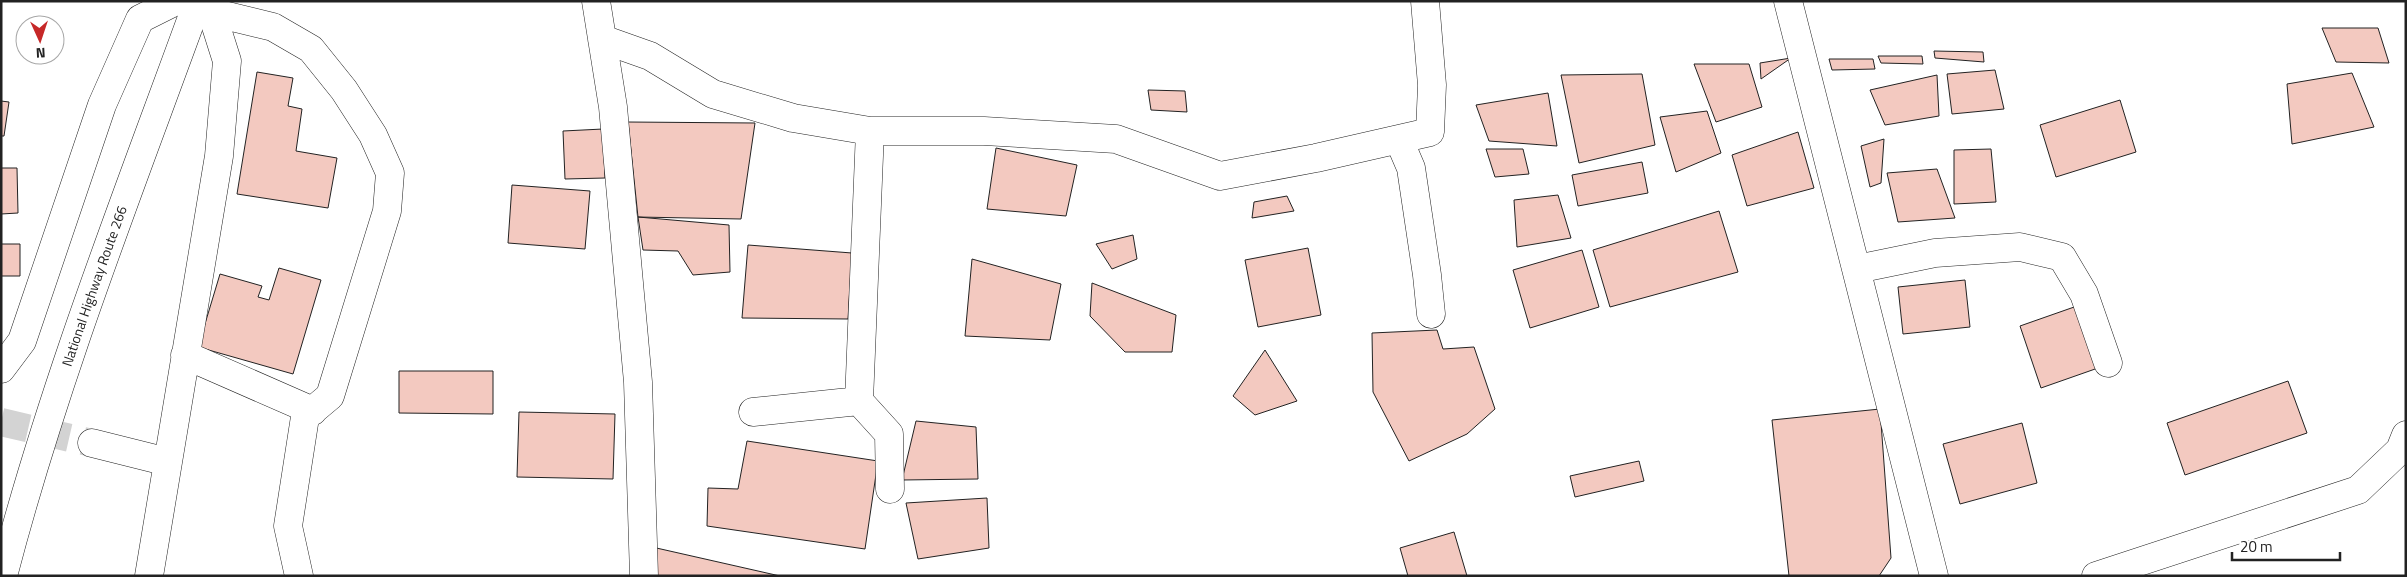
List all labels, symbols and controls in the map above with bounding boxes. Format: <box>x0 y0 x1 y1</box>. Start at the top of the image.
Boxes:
north arrow <box>15 15 65 65</box>
text: N <box>35 43 46 64</box>
street label: National Highway Route 266 <box>56 202 132 369</box>
scale bar <box>2232 530 2340 562</box>
text: 20 m <box>2240 535 2273 558</box>

